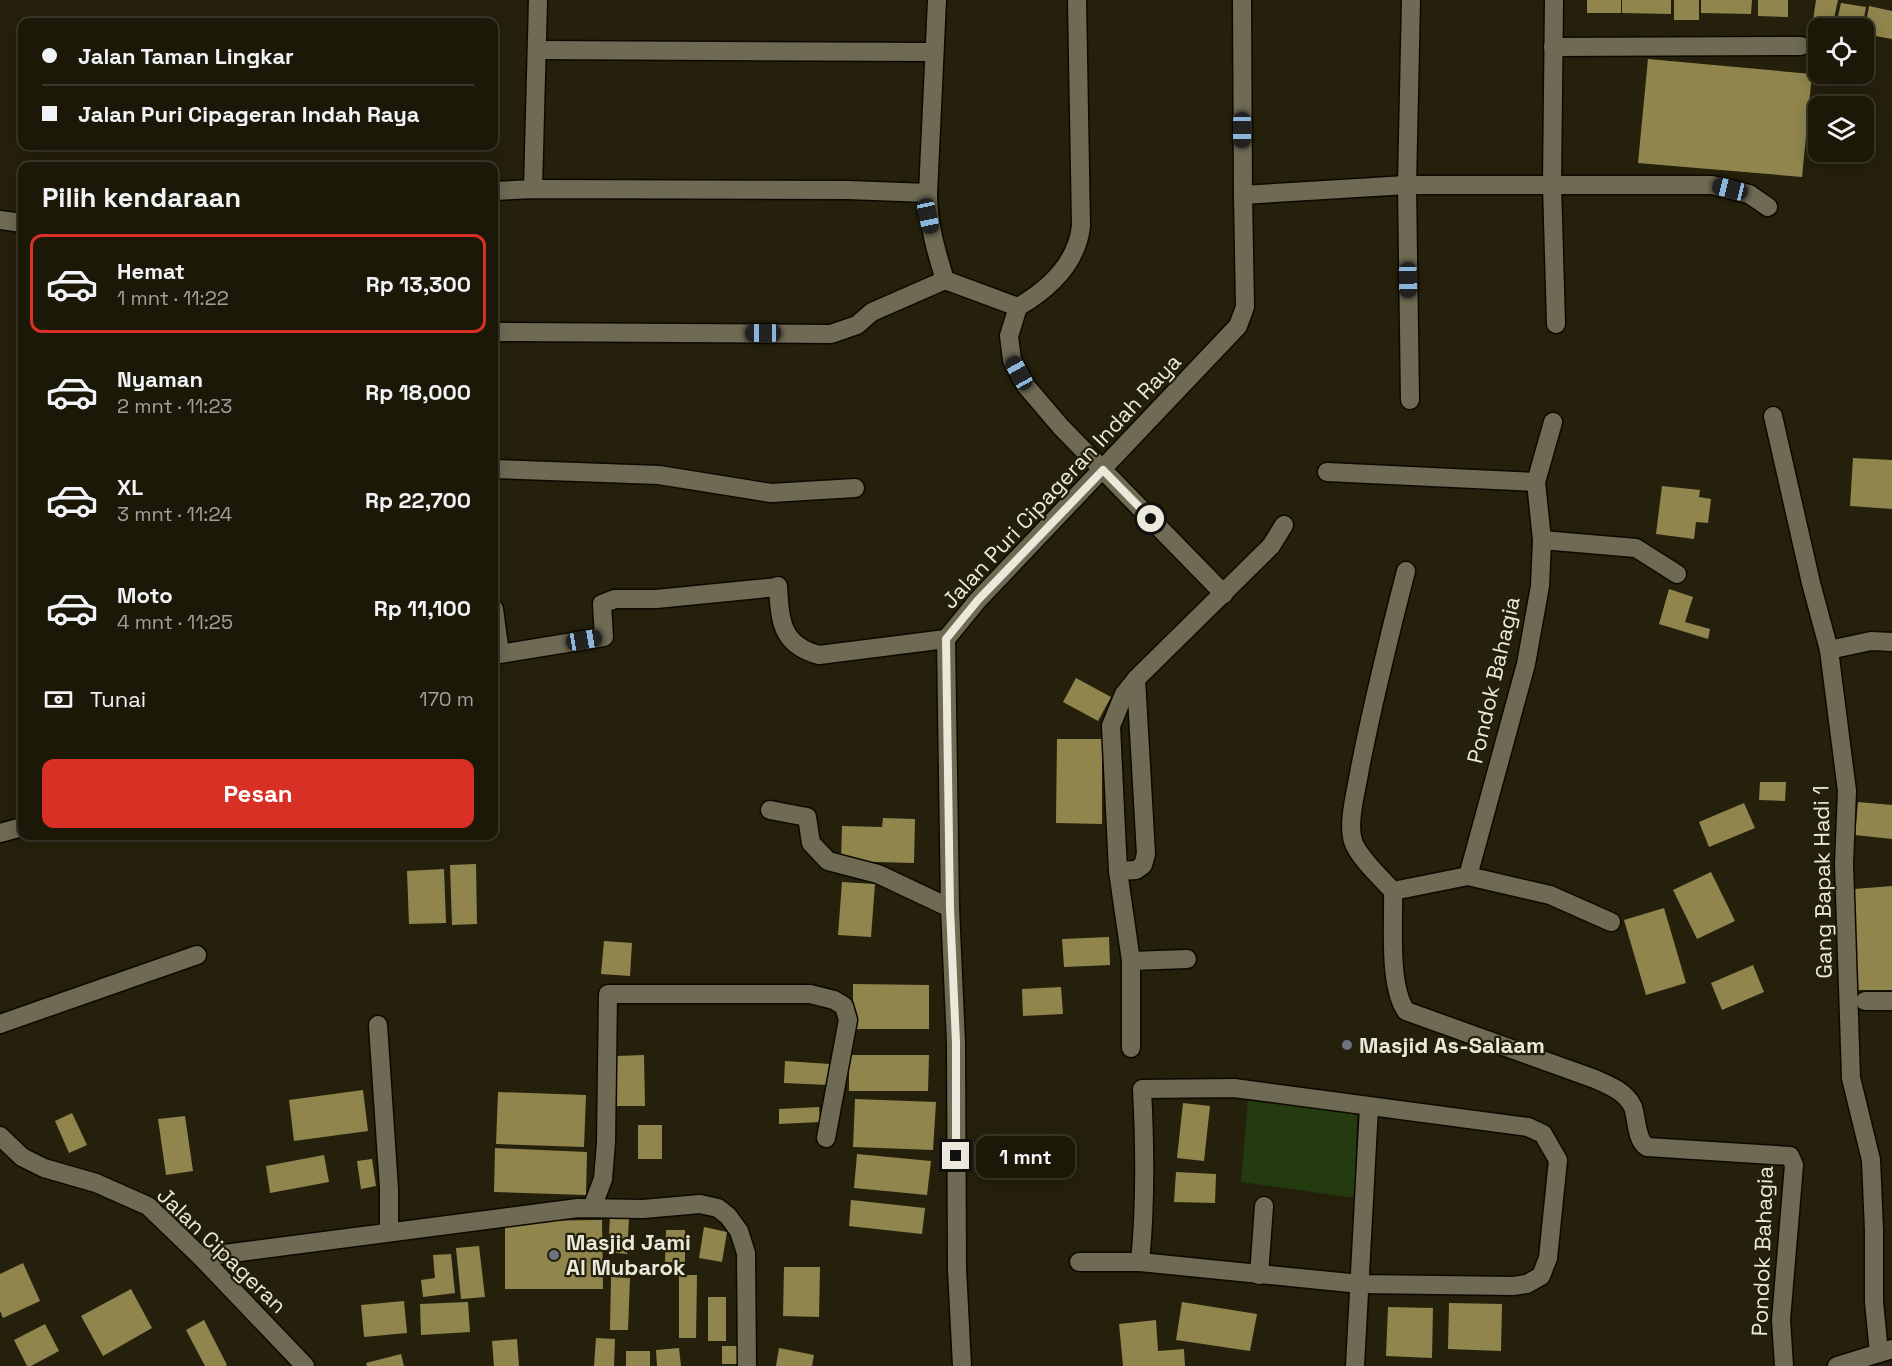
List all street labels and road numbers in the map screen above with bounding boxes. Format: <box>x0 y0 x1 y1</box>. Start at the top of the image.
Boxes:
street label: Jalan Puri Cipageran Indah Raya <box>935 347 1187 614</box>
street label: Pondok Bahagia <box>1460 594 1526 766</box>
street label: Gang Bapak Hadi 1 <box>1806 785 1838 979</box>
street label: Pondok Bahagia <box>1745 1165 1779 1337</box>
street label: Jalan Cipageran <box>151 1181 293 1319</box>

